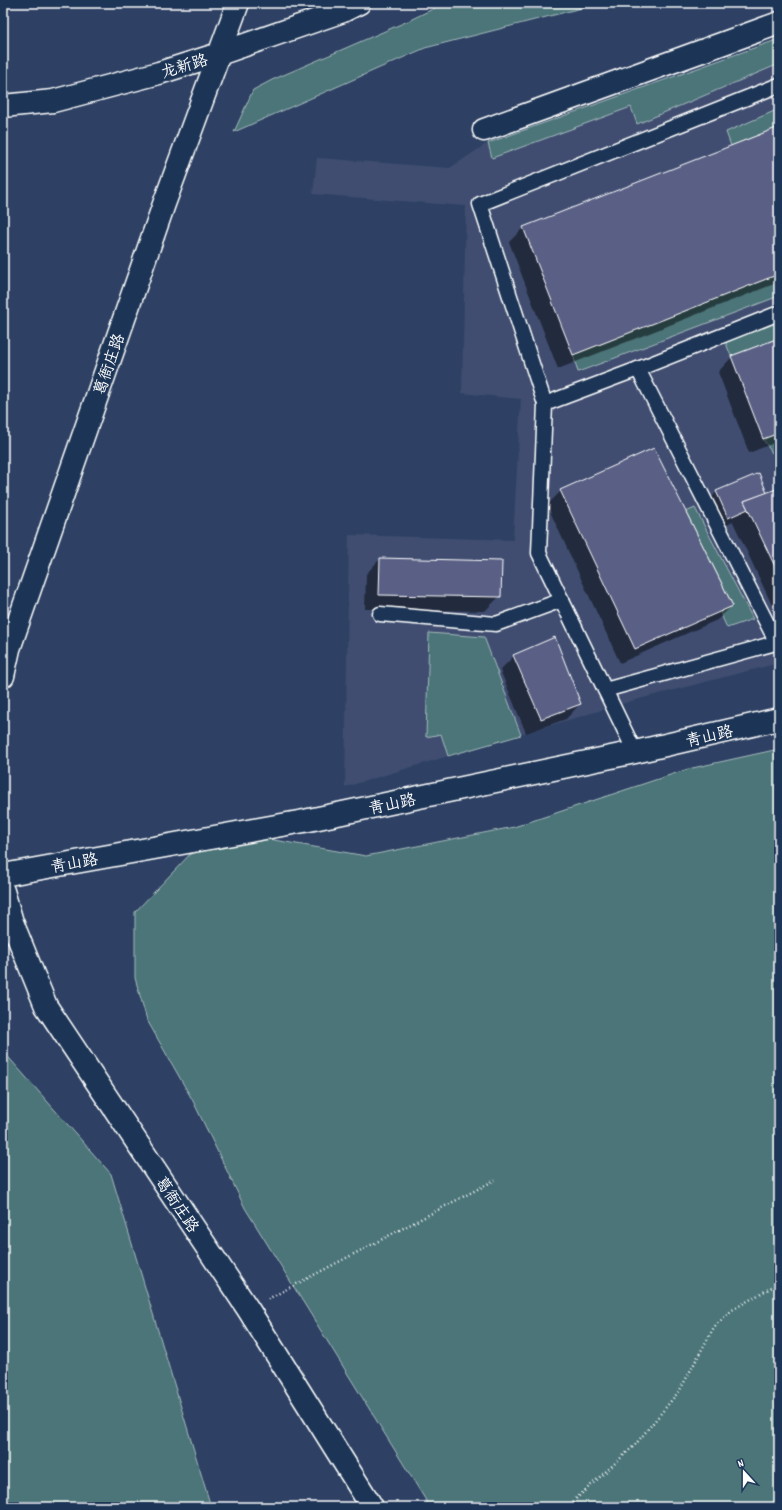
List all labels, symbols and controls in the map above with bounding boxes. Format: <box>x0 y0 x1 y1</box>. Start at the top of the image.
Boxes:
street label: 龙新路 <box>158 49 211 85</box>
street label: 葛衙庄路 <box>89 331 132 399</box>
street label: 青山路 <box>684 721 736 754</box>
street label: 青山路 <box>367 789 418 822</box>
street label: 青山路 <box>49 849 100 880</box>
street label: 葛衙庄路 <box>148 1172 203 1238</box>
north arrow <box>724 1452 764 1492</box>
text: N <box>736 1456 747 1473</box>

